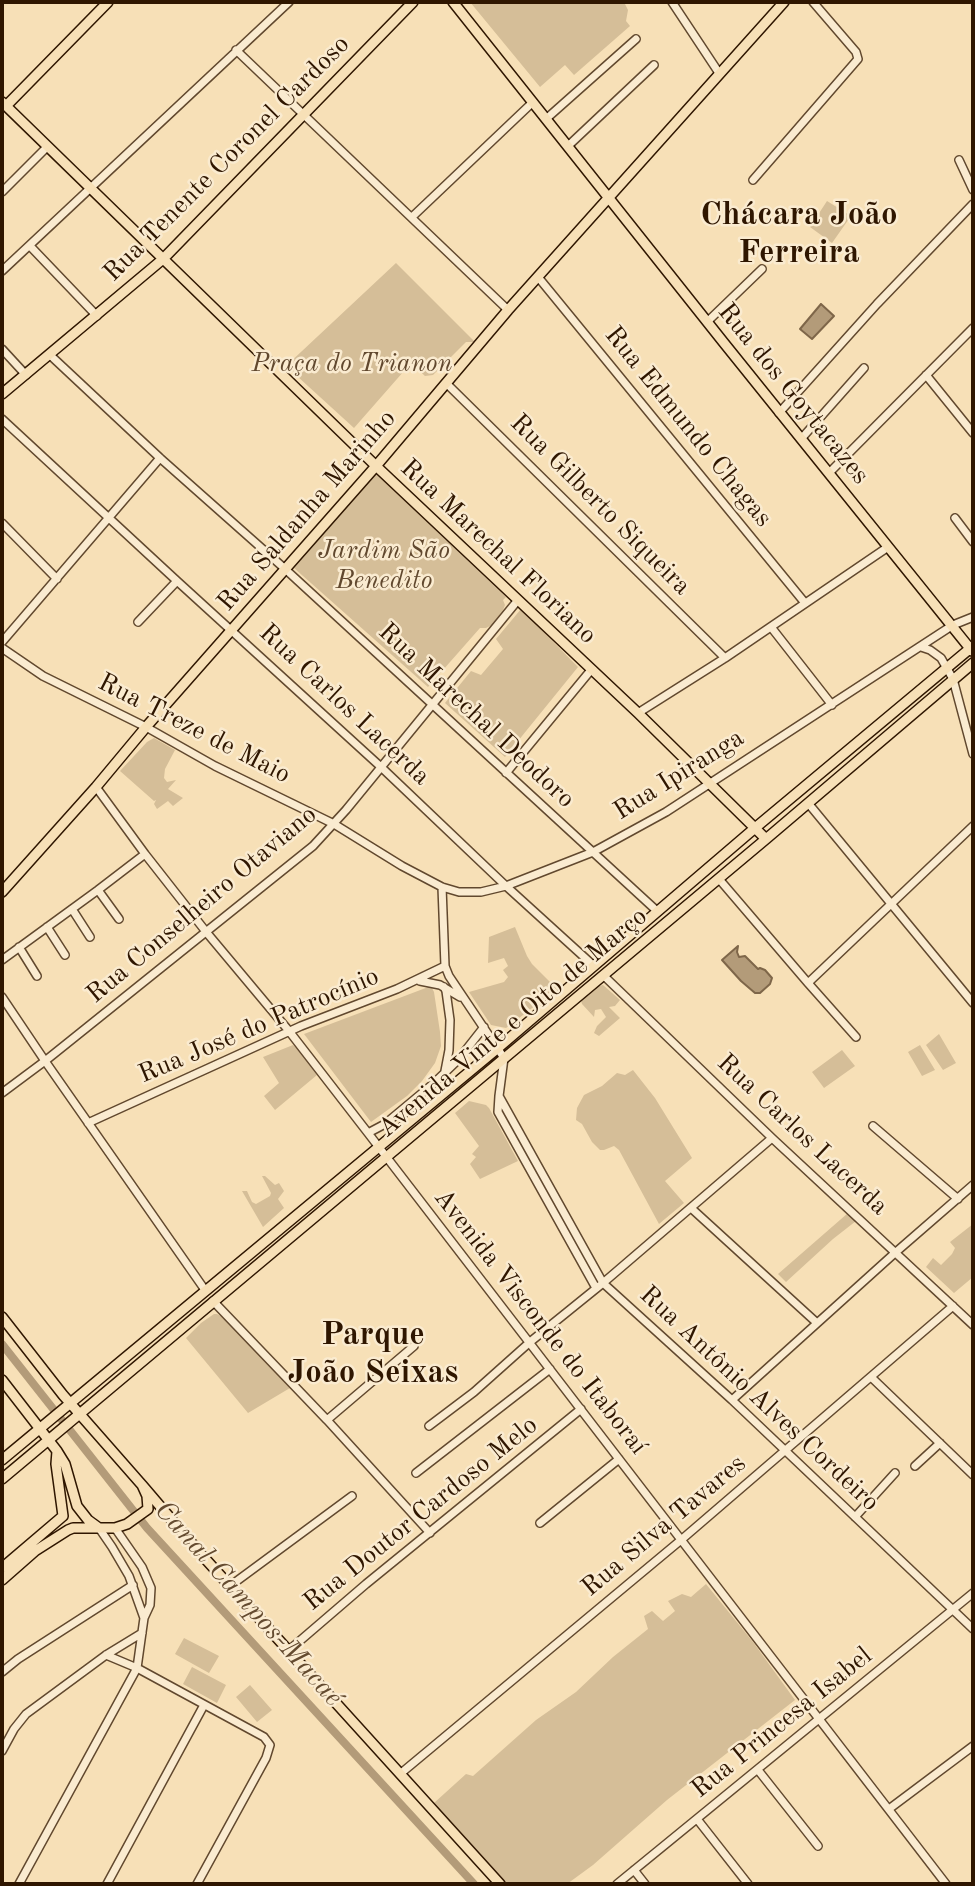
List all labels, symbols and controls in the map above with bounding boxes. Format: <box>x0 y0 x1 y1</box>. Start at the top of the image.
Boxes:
street label: Rua Tenente Coronel Cardoso <box>97 29 357 289</box>
district label: Chácara João Ferreira <box>700 195 898 273</box>
street label: Rua dos Goytacazes <box>710 297 876 491</box>
street label: Rua Edmundo Chagas <box>598 320 778 534</box>
park label: Praça do Trianon <box>252 348 452 380</box>
street label: Rua Saldanha Marinho <box>211 404 403 618</box>
street label: Rua Gilberto Siqueira <box>503 408 697 602</box>
street label: Rua Marechal Floriano <box>393 453 603 651</box>
park label: Jardim São Benedito <box>318 535 450 596</box>
street label: Rua Marechal Deodoro <box>371 617 581 815</box>
street label: Rua Carlos Lacerda <box>252 618 436 792</box>
street label: Rua Treze de Maio <box>93 667 295 791</box>
street label: Rua Ipiranga <box>608 723 750 827</box>
street label: Rua Conselheiro Otaviano <box>80 799 324 1011</box>
street label: Avenida Vinte e Oito de Março <box>372 901 654 1145</box>
street label: Rua José do Patrocínio <box>134 961 384 1091</box>
street label: Rua Carlos Lacerda <box>710 1048 894 1222</box>
street label: Avenida Visconde do Itaboraí <box>427 1183 653 1461</box>
street label: Rua Antônio Alves Cordeiro <box>633 1280 885 1518</box>
district label: Parque João Seixas <box>287 1315 459 1393</box>
street label: Rua Doutor Cardoso Melo <box>298 1410 544 1618</box>
street label: Rua Silva Tavares <box>576 1448 752 1604</box>
water label: Canal Campos-Macaé <box>147 1494 349 1714</box>
street label: Rua Princesa Isabel <box>685 1641 879 1805</box>

